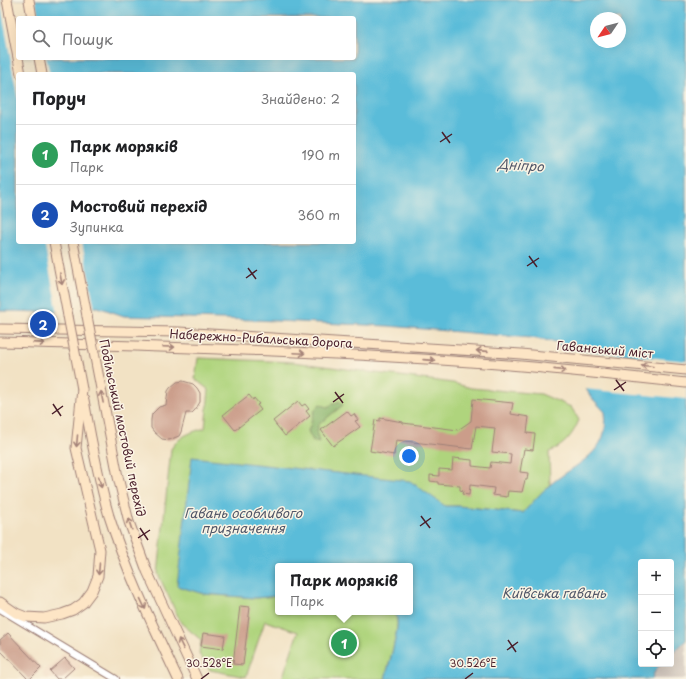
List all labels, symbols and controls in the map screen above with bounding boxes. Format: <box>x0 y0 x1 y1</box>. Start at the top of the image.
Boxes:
north arrow <box>590 12 626 48</box>
search box <box>16 16 356 60</box>
icon: search <box>30 27 52 49</box>
text: Пошук <box>62 27 113 50</box>
text: Поруч <box>32 85 86 111</box>
text: Знайдено: 2 <box>261 89 340 108</box>
text: Парк моряків <box>70 134 178 157</box>
text: 1 <box>42 145 48 164</box>
text: 190 m <box>301 145 340 164</box>
water label: Дніпро <box>497 153 545 176</box>
text: Парк <box>70 157 104 176</box>
text: Мостовий перехід <box>70 194 207 217</box>
text: 2 <box>40 205 50 224</box>
text: 360 m <box>297 205 340 224</box>
text: Зупинка <box>70 217 124 236</box>
one-way arrow <box>57 272 65 285</box>
pin: 2 <box>30 309 56 339</box>
street label: Набережно-Рибальська дорога <box>169 324 354 352</box>
street label: Гаванський міст <box>556 336 655 362</box>
street label: Подільський мостовий перехід <box>95 337 151 518</box>
one-way arrow <box>32 339 45 347</box>
one-way arrow <box>162 343 175 351</box>
one-way arrow <box>476 348 489 355</box>
one-way arrow <box>292 349 305 357</box>
one-way arrow <box>422 357 435 364</box>
one-way arrow <box>641 362 654 369</box>
one-way arrow <box>553 367 566 374</box>
one-way arrow <box>98 391 106 404</box>
one-way arrow <box>73 435 80 448</box>
your location <box>399 446 419 466</box>
one-way arrow <box>97 475 105 488</box>
water label: Гавань особливого призначення <box>184 503 303 537</box>
one-way arrow <box>126 518 133 531</box>
map controls <box>638 559 674 667</box>
button: + <box>638 559 674 595</box>
one-way arrow <box>95 562 103 575</box>
popup <box>275 563 413 615</box>
text: Парк моряків <box>290 568 398 591</box>
water label: Київська гавань <box>502 583 607 602</box>
text: Парк <box>290 591 324 610</box>
button: − <box>638 595 674 631</box>
one-way arrow <box>140 598 147 610</box>
pin: 1 <box>331 628 357 658</box>
button: locate <box>638 631 674 667</box>
one-way arrow <box>177 638 184 650</box>
text: 30.528°E <box>186 655 232 670</box>
text: 30.526°E <box>450 655 496 670</box>

